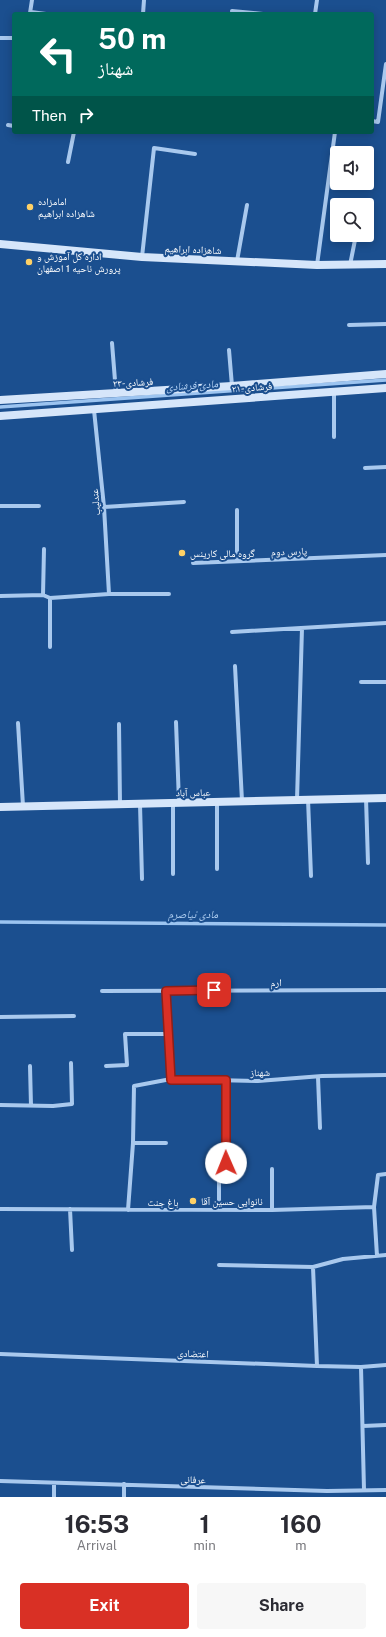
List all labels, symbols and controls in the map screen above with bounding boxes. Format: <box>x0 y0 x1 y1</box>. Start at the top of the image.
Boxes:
text: 50 m <box>98 22 166 55</box>
icon: left <box>32 28 84 80</box>
text: شهناز <box>98 58 133 79</box>
icon: right <box>75 104 97 126</box>
text: Then <box>32 107 67 124</box>
map controls <box>330 146 374 242</box>
button: sound <box>330 146 374 190</box>
place label: امامزاده شاهزاده ابراهیم <box>38 195 95 221</box>
button: search <box>330 198 374 242</box>
marker: امامزاده شاهزاده ابراهیم <box>25 202 35 212</box>
street label: شاهزاده ابراهیم <box>164 242 222 258</box>
place label: اداره کل آموزش و پرورش ناحیه 1 اصفهان <box>37 250 121 275</box>
marker: اداره کل آموزش و پرورش ناحیه 1 اصفهان <box>24 257 34 267</box>
street label: ۲۳-فرشادی <box>112 375 154 390</box>
water label: مادی فرشادی <box>166 377 219 394</box>
street label: ۲۱-فرشادی <box>231 380 273 395</box>
street label: عندلیب <box>88 488 102 516</box>
street label: پارس دوم <box>271 544 307 560</box>
place label: گروه مالی کارینس <box>190 547 256 560</box>
marker: گروه مالی کارینس <box>177 548 187 558</box>
street label: عباس آباد <box>175 786 211 799</box>
water label: مادی نیاصرم <box>168 908 218 922</box>
pin <box>197 973 231 1007</box>
street label: ارم <box>270 976 282 990</box>
icon: arrive <box>203 979 225 1001</box>
street label: شهناز <box>249 1066 270 1078</box>
position arrow <box>205 1142 247 1184</box>
place label: نانوایی حسین آقا <box>201 1195 263 1208</box>
street label: باغ جنت <box>147 1196 179 1209</box>
marker: نانوایی حسین آقا <box>188 1196 198 1206</box>
street label: اعتضادی <box>177 1346 209 1361</box>
street label: عرفانی <box>180 1473 206 1486</box>
text: 16:53 <box>64 1510 129 1538</box>
text: 1 <box>199 1510 210 1538</box>
text: 160 <box>280 1510 322 1538</box>
text: Arrival <box>77 1538 117 1553</box>
text: min <box>194 1538 216 1553</box>
text: m <box>295 1538 306 1553</box>
button: Exit <box>20 1583 189 1629</box>
button: Share <box>197 1583 366 1629</box>

